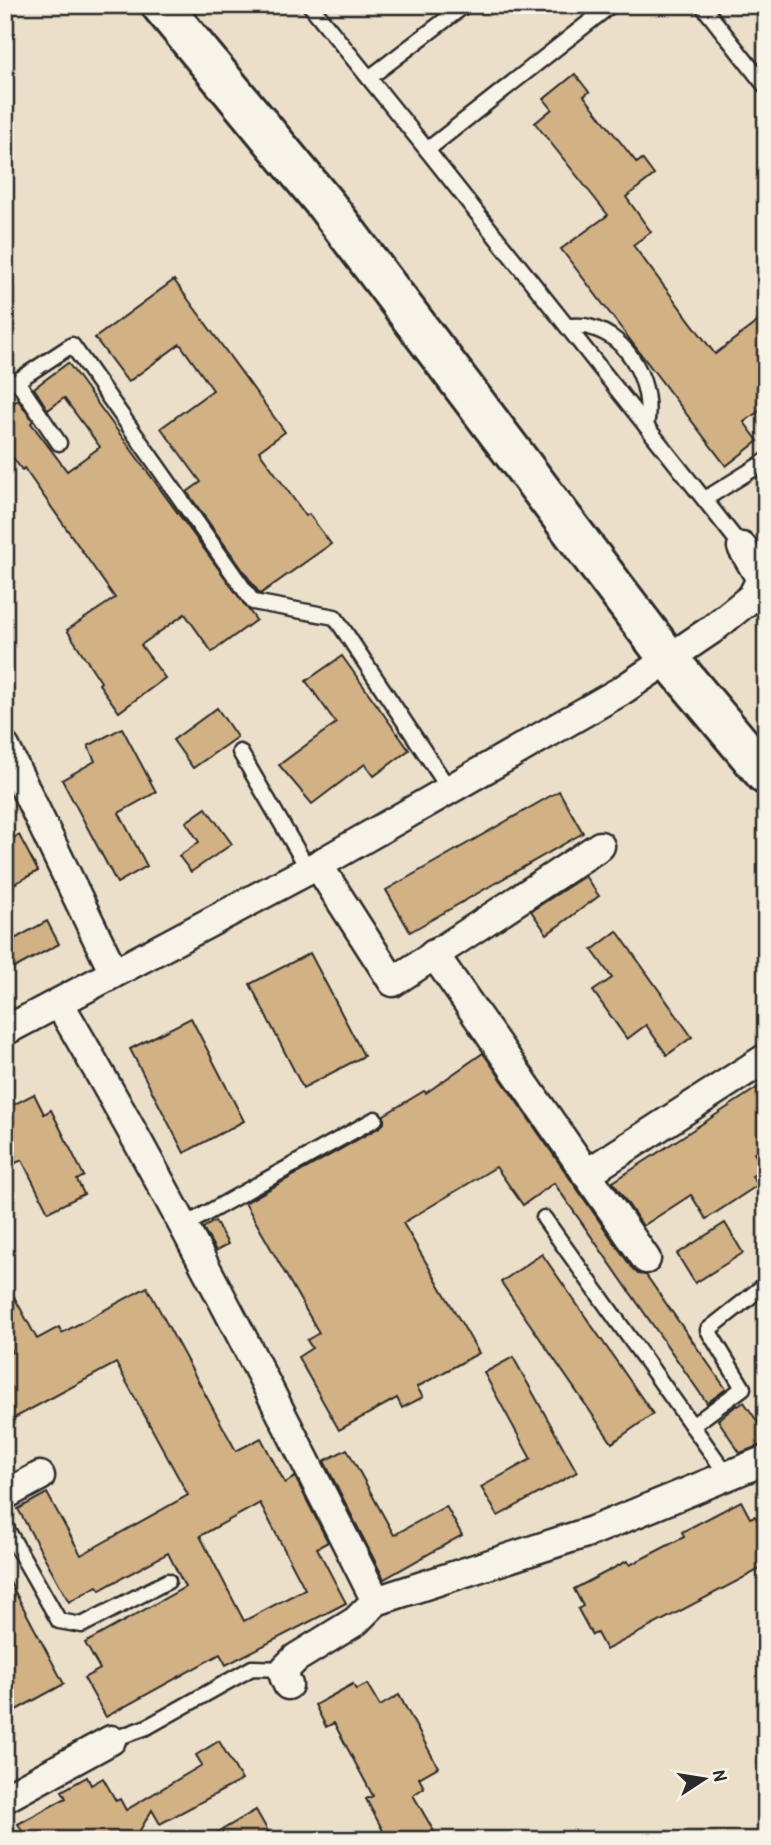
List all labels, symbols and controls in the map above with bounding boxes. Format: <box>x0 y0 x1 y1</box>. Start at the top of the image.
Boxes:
north arrow <box>670 1744 740 1814</box>
text: N <box>707 1768 734 1783</box>

